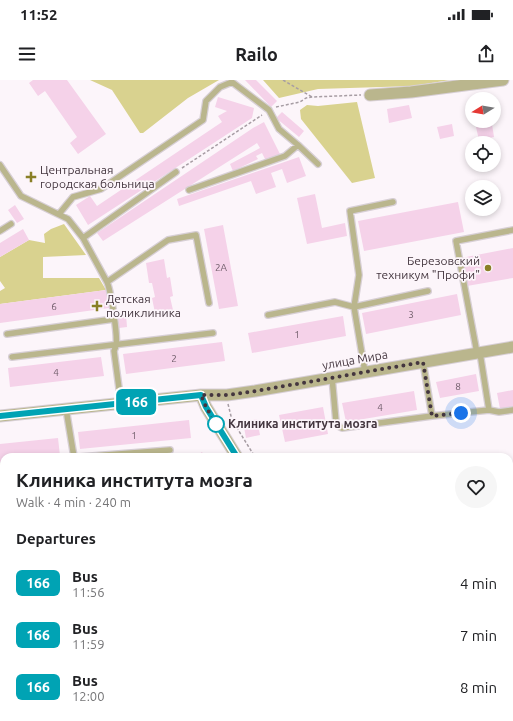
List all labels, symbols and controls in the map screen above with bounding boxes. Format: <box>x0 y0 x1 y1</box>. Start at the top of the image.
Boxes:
text: 11:52 <box>20 6 58 23</box>
icon: menu <box>16 43 38 65</box>
icon: share <box>475 43 497 65</box>
text: Railo <box>235 44 278 64</box>
north arrow <box>465 92 501 128</box>
map controls <box>465 92 501 216</box>
button: locate <box>465 136 501 172</box>
place label: Центральная городская больница <box>40 163 155 190</box>
marker: Центральная городская больница <box>25 171 37 183</box>
button: layers <box>465 180 501 216</box>
place label: Березовский техникум "Профи" <box>376 254 480 281</box>
house number: 2А <box>215 262 228 273</box>
marker: Березовский техникум "Профи" <box>483 263 493 273</box>
place label: Детская поликлиника <box>106 292 181 319</box>
marker: Детская поликлиника <box>91 300 103 312</box>
house number: 6 <box>51 301 57 312</box>
house number: 3 <box>408 309 414 320</box>
house number: 1 <box>294 329 300 340</box>
street label: улица Мира <box>321 347 389 372</box>
house number: 2 <box>171 353 177 364</box>
house number: 4 <box>53 367 59 378</box>
house number: 8 <box>455 381 461 392</box>
line badge: 166 <box>113 389 159 415</box>
text: 166 <box>124 394 148 410</box>
house number: 4 <box>377 402 383 413</box>
your location <box>451 403 471 423</box>
marker: Клиника института мозга <box>207 415 225 433</box>
place label: Клиника института мозга <box>228 417 378 430</box>
house number: 1 <box>131 430 137 441</box>
button: heart <box>455 466 497 508</box>
text: Клиника института мозга <box>16 469 253 491</box>
text: Walk · 4 min · 240 m <box>16 495 131 509</box>
text: Departures <box>16 530 96 547</box>
text: Bus <box>72 568 98 585</box>
text: 166 <box>26 575 50 591</box>
text: 4 min <box>460 575 497 592</box>
text: 11:56 <box>72 585 105 599</box>
text: Bus <box>72 620 98 637</box>
text: 166 <box>26 627 50 643</box>
text: 7 min <box>460 627 497 644</box>
text: 11:59 <box>72 637 105 651</box>
text: Bus <box>72 672 98 689</box>
text: 166 <box>26 679 50 695</box>
text: 8 min <box>460 679 497 696</box>
text: 12:00 <box>72 689 105 703</box>

